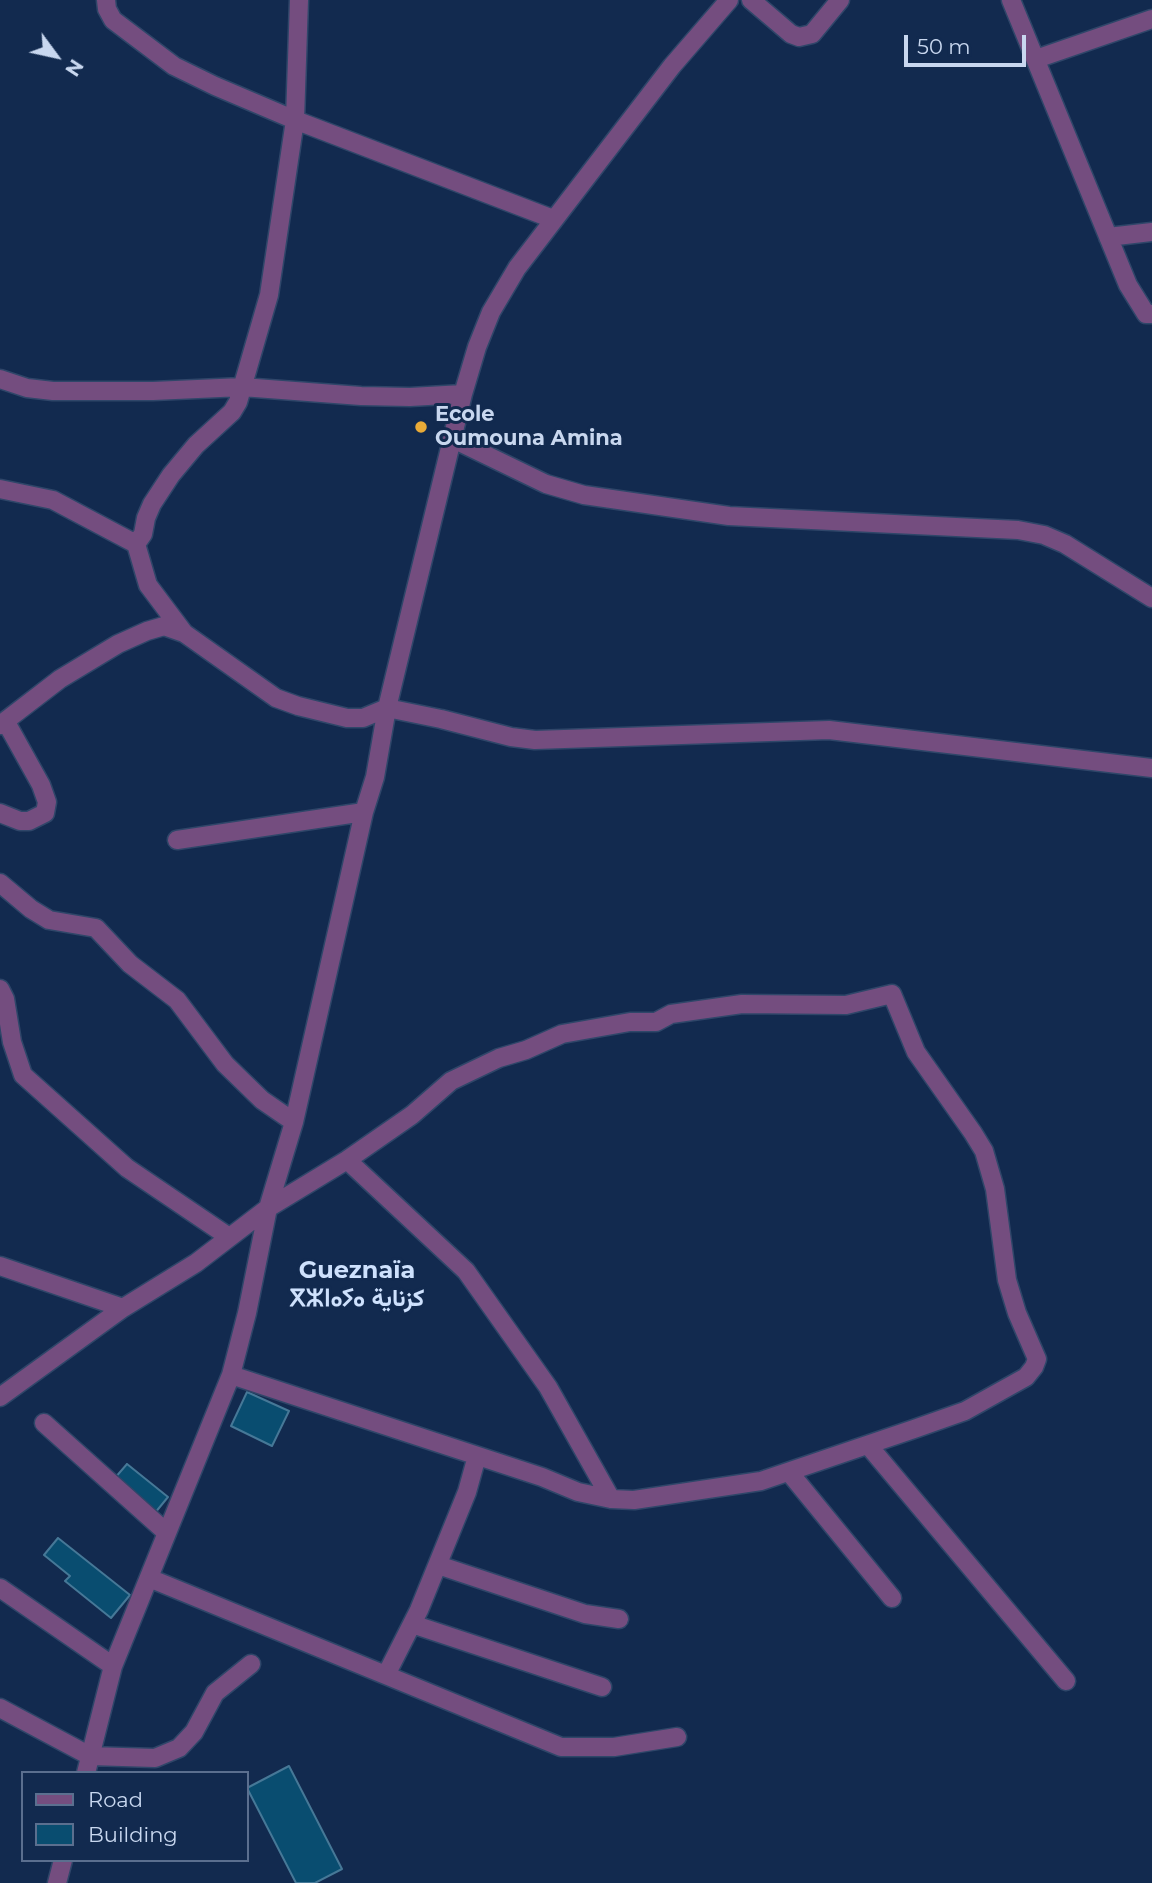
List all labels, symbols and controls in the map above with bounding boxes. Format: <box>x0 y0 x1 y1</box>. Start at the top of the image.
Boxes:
north arrow <box>21 21 91 91</box>
scale bar <box>907 21 1030 65</box>
text: 50 m <box>917 34 971 59</box>
text: N <box>60 55 88 80</box>
place label: Ecole Oumouna Amina <box>435 402 623 452</box>
marker: Ecole Oumouna Amina <box>413 419 429 435</box>
district label: Gueznaïa ⴳⵣⵏⴰⵢⴰ كزناية <box>290 1257 424 1313</box>
legend <box>21 1771 248 1862</box>
text: Road <box>88 1787 143 1812</box>
text: Building <box>88 1822 178 1847</box>

